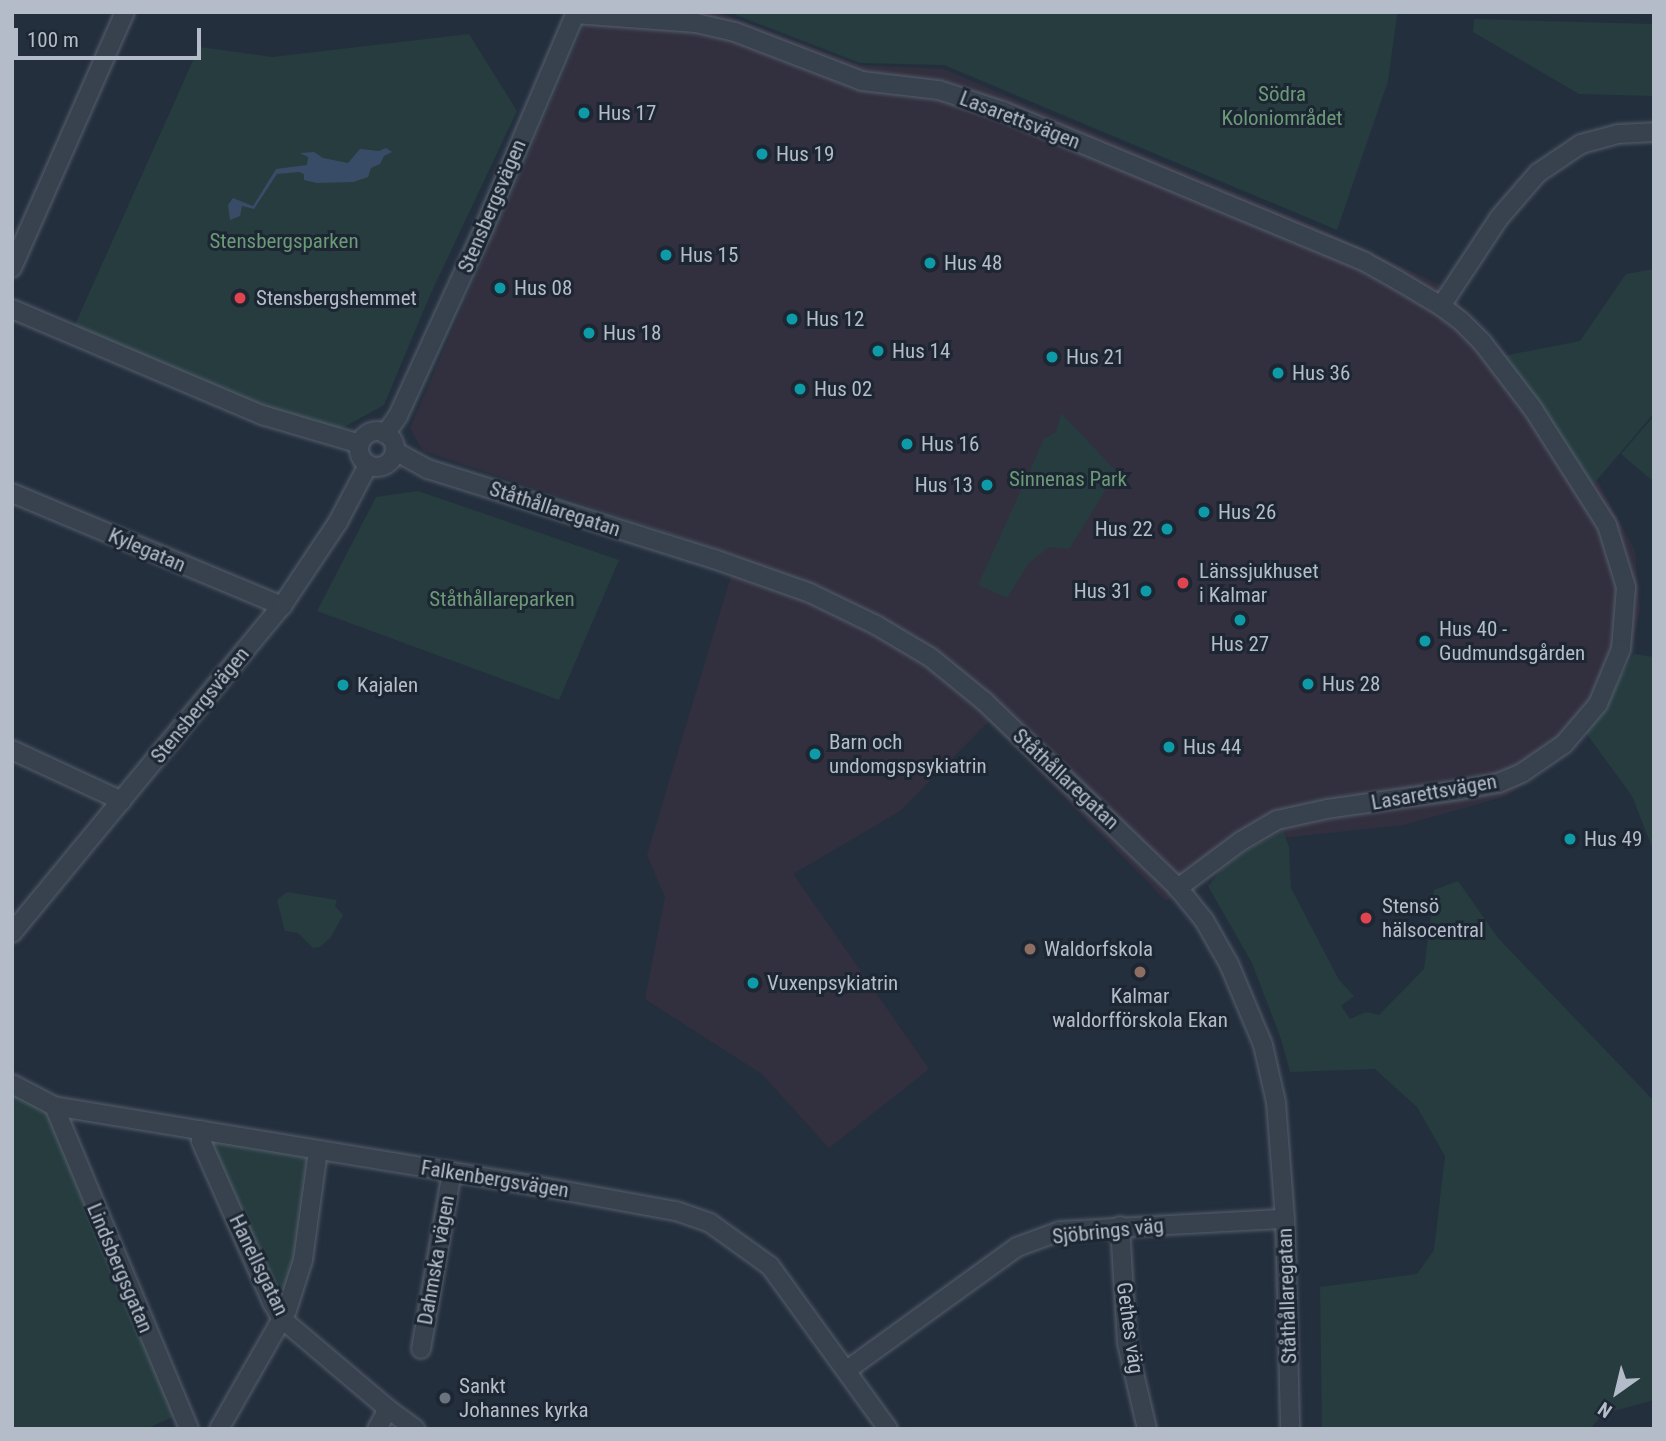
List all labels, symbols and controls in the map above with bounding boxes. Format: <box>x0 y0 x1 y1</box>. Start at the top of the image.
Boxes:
scale bar <box>18 14 205 58</box>
text: 100 m <box>27 28 79 52</box>
park label: Södra Koloniområdet <box>1222 81 1342 131</box>
street label: Lasarettsvägen <box>956 85 1084 155</box>
place label: Hus 17 <box>598 100 656 126</box>
marker: Hus 17 <box>576 105 592 121</box>
street label: Stensbergsvägen <box>453 136 531 276</box>
place label: Hus 19 <box>776 141 834 167</box>
marker: Hus 19 <box>754 146 770 162</box>
park label: Stensbergsparken <box>209 228 359 254</box>
place label: Hus 15 <box>680 242 738 268</box>
marker: Hus 15 <box>658 247 674 263</box>
place label: Hus 48 <box>944 250 1002 276</box>
marker: Hus 48 <box>922 255 938 271</box>
place label: Hus 08 <box>514 275 572 301</box>
marker: Hus 08 <box>492 280 508 296</box>
place label: Stensbergshemmet <box>256 285 417 311</box>
marker: Stensbergshemmet <box>230 288 250 308</box>
place label: Hus 12 <box>806 306 864 332</box>
marker: Hus 12 <box>784 311 800 327</box>
place label: Hus 18 <box>603 320 661 346</box>
marker: Hus 18 <box>581 325 597 341</box>
place label: Hus 14 <box>892 338 950 364</box>
marker: Hus 14 <box>870 343 886 359</box>
place label: Hus 21 <box>1066 344 1124 370</box>
marker: Hus 21 <box>1044 349 1060 365</box>
place label: Hus 36 <box>1292 360 1350 386</box>
marker: Hus 36 <box>1270 365 1286 381</box>
place label: Hus 02 <box>814 376 872 402</box>
marker: Hus 02 <box>792 381 808 397</box>
place label: Hus 16 <box>921 431 979 457</box>
marker: Hus 16 <box>899 436 915 452</box>
park label: Sinnenas Park <box>1009 466 1127 492</box>
place label: Hus 13 <box>915 472 973 498</box>
street label: Ståthållaregatan <box>486 476 624 542</box>
marker: Hus 13 <box>979 477 995 493</box>
place label: Hus 26 <box>1218 499 1276 525</box>
marker: Hus 26 <box>1196 504 1212 520</box>
place label: Hus 22 <box>1095 516 1153 542</box>
marker: Hus 22 <box>1159 521 1175 537</box>
street label: Kylegatan <box>105 523 189 577</box>
place label: Länssjukhuset i Kalmar <box>1199 558 1319 608</box>
marker: Länssjukhuset i Kalmar <box>1173 573 1193 593</box>
place label: Hus 31 <box>1074 578 1132 604</box>
marker: Hus 31 <box>1138 583 1154 599</box>
park label: Ståthållareparken <box>429 586 575 612</box>
marker: Hus 27 <box>1232 612 1248 628</box>
place label: Hus 40 - Gudmundsgården <box>1439 616 1585 666</box>
place label: Hus 27 <box>1211 631 1269 657</box>
marker: Hus 40 - Gudmundsgården <box>1417 633 1433 649</box>
street label: Stensbergsvägen <box>145 642 255 768</box>
place label: Hus 28 <box>1322 671 1380 697</box>
place label: Kajalen <box>357 672 418 698</box>
marker: Hus 28 <box>1300 676 1316 692</box>
marker: Kajalen <box>335 677 351 693</box>
street label: Ståthållaregatan <box>1008 723 1124 835</box>
place label: Barn och undomgspsykiatrin <box>829 729 987 779</box>
place label: Hus 44 <box>1183 734 1241 760</box>
marker: Hus 44 <box>1161 739 1177 755</box>
marker: Barn och undomgspsykiatrin <box>807 746 823 762</box>
street label: Lasarettsvägen <box>1369 769 1499 815</box>
place label: Hus 49 <box>1584 826 1642 852</box>
marker: Hus 49 <box>1562 831 1578 847</box>
place label: Stensö hälsocentral <box>1382 893 1484 943</box>
marker: Stensö hälsocentral <box>1356 908 1376 928</box>
place label: Waldorfskola <box>1044 936 1153 962</box>
marker: Waldorfskola <box>1022 941 1038 957</box>
marker: Kalmar waldorfförskola Ekan <box>1132 964 1148 980</box>
place label: Vuxenpsykiatrin <box>767 970 898 996</box>
marker: Vuxenpsykiatrin <box>745 975 761 991</box>
place label: Kalmar waldorfförskola Ekan <box>1052 983 1228 1033</box>
street label: Falkenbergsvägen <box>419 1155 571 1203</box>
street label: Dahmska vägen <box>412 1193 460 1327</box>
street label: Lindsbergsgatan <box>81 1199 159 1337</box>
street label: Hanellsgatan <box>224 1210 294 1320</box>
street label: Sjöbrings väg <box>1051 1213 1165 1249</box>
street label: Ståthållaregatan <box>1272 1228 1302 1364</box>
street label: Gethes väg <box>1111 1281 1149 1375</box>
north arrow <box>1582 1357 1652 1427</box>
place label: Sankt Johannes kyrka <box>459 1373 589 1423</box>
marker: Sankt Johannes kyrka <box>437 1390 453 1406</box>
text: N <box>1594 1397 1616 1423</box>

